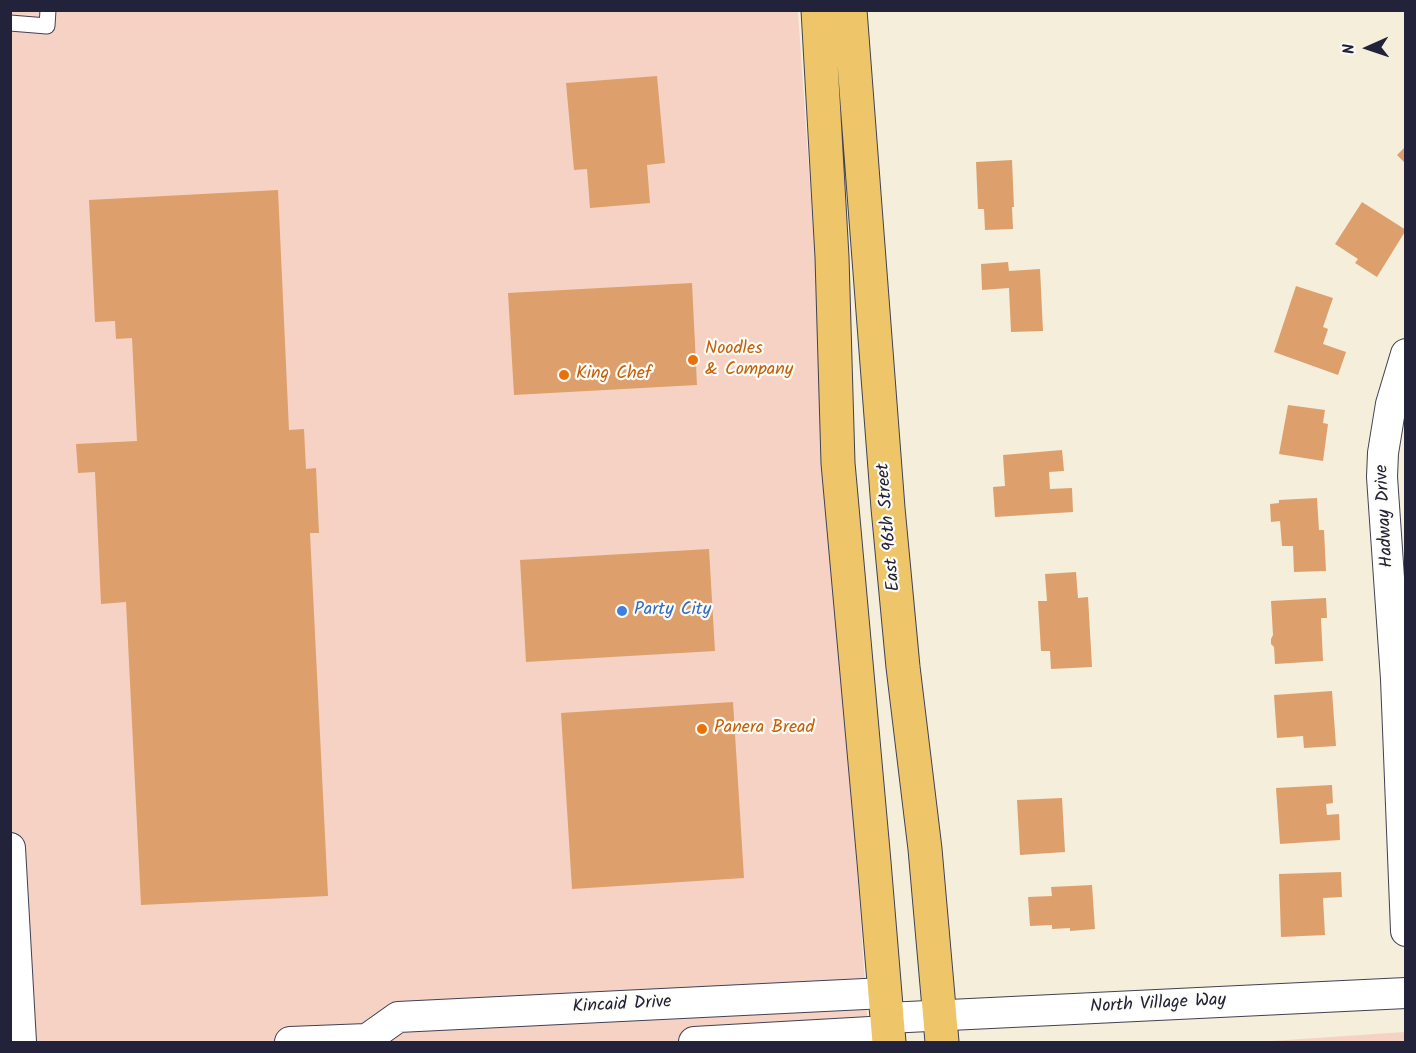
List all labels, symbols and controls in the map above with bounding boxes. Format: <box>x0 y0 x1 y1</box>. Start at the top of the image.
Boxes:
north arrow <box>1338 18 1398 78</box>
text: N <box>1337 43 1362 55</box>
place label: Noodles & Company <box>705 339 793 382</box>
marker: Noodles & Company <box>686 353 700 367</box>
place label: King Chef <box>576 364 652 386</box>
marker: King Chef <box>557 368 571 382</box>
street label: East 96th Street <box>874 462 906 592</box>
street label: Hadway Drive <box>1373 464 1399 568</box>
place label: Party City <box>634 600 711 622</box>
marker: Party City <box>615 604 629 618</box>
place label: Panera Bread <box>714 718 814 740</box>
marker: Panera Bread <box>695 722 709 736</box>
street label: North Village Way <box>1089 991 1227 1019</box>
street label: Kincaid Drive <box>572 993 672 1019</box>

